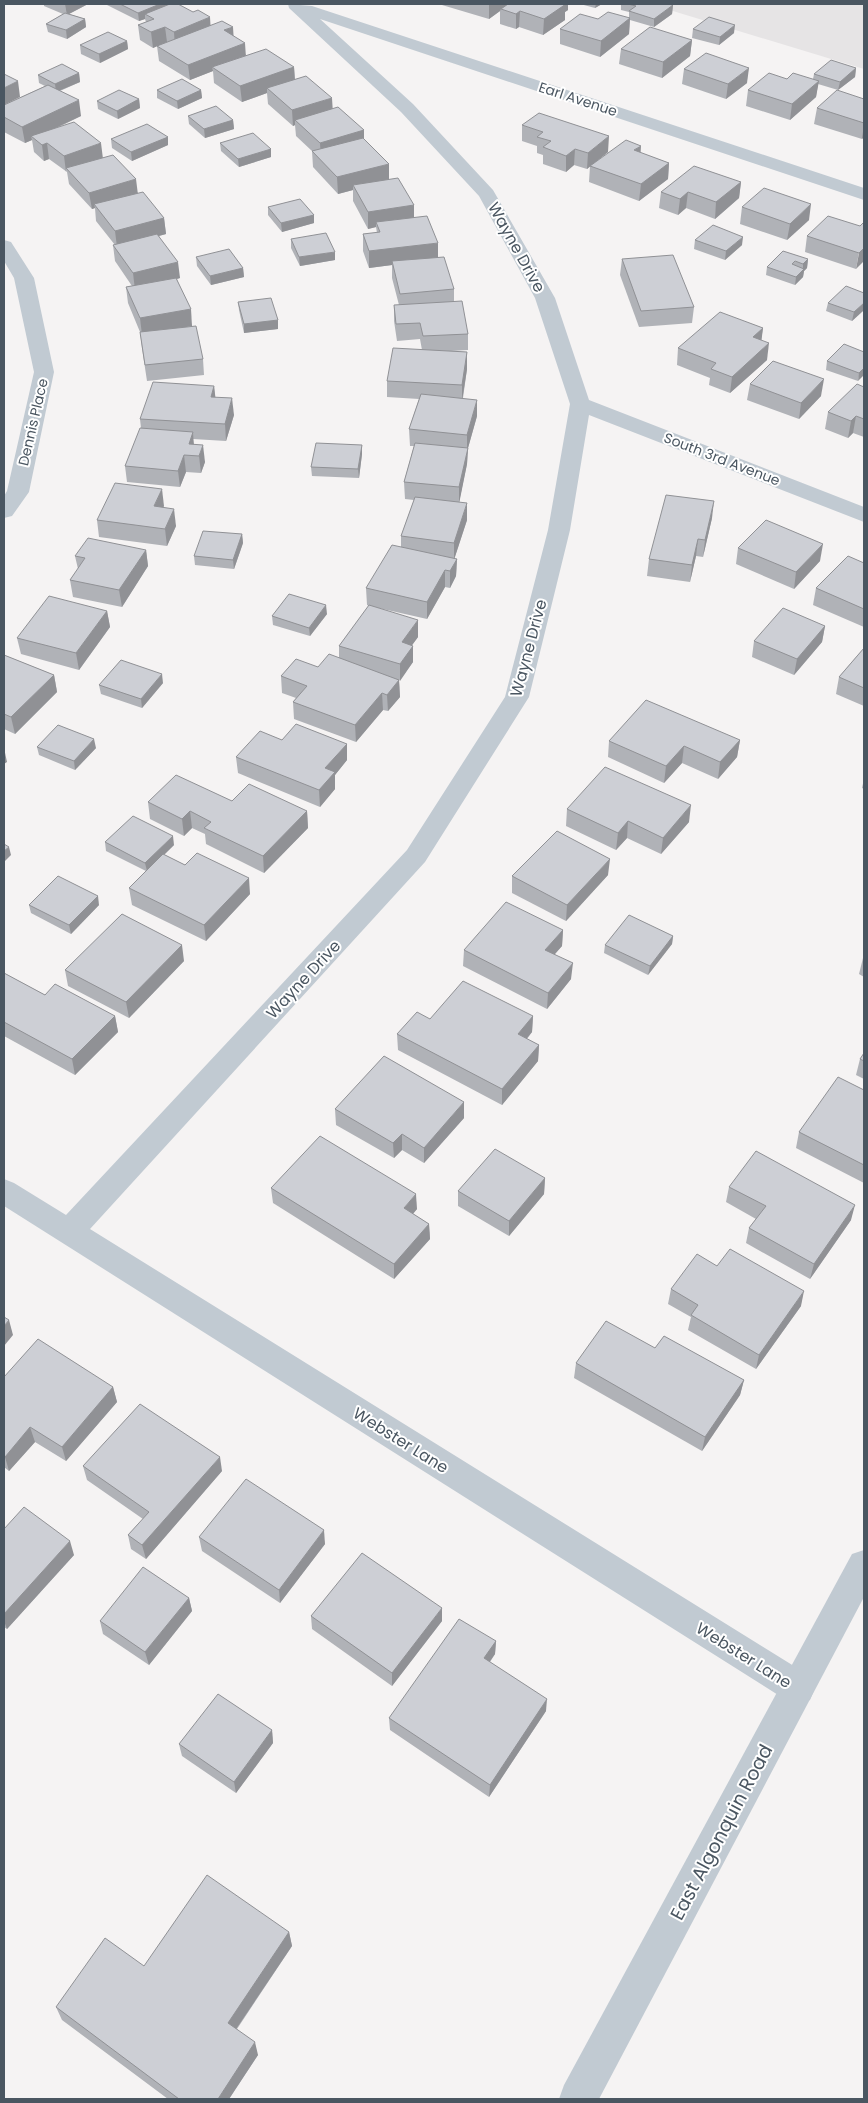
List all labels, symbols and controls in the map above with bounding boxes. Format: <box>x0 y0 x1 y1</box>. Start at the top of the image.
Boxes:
street label: Earl Avenue <box>536 77 620 121</box>
street label: Wayne Drive <box>482 198 551 297</box>
street label: Dennis Place <box>13 376 53 468</box>
street label: South 3rd Avenue <box>661 428 783 491</box>
street label: Wayne Drive <box>504 597 553 699</box>
street label: Wayne Drive <box>261 935 346 1024</box>
street label: Webster Lane <box>349 1402 453 1479</box>
street label: Webster Lane <box>692 1617 796 1694</box>
street label: East Algonquin Road <box>664 1740 779 1925</box>

